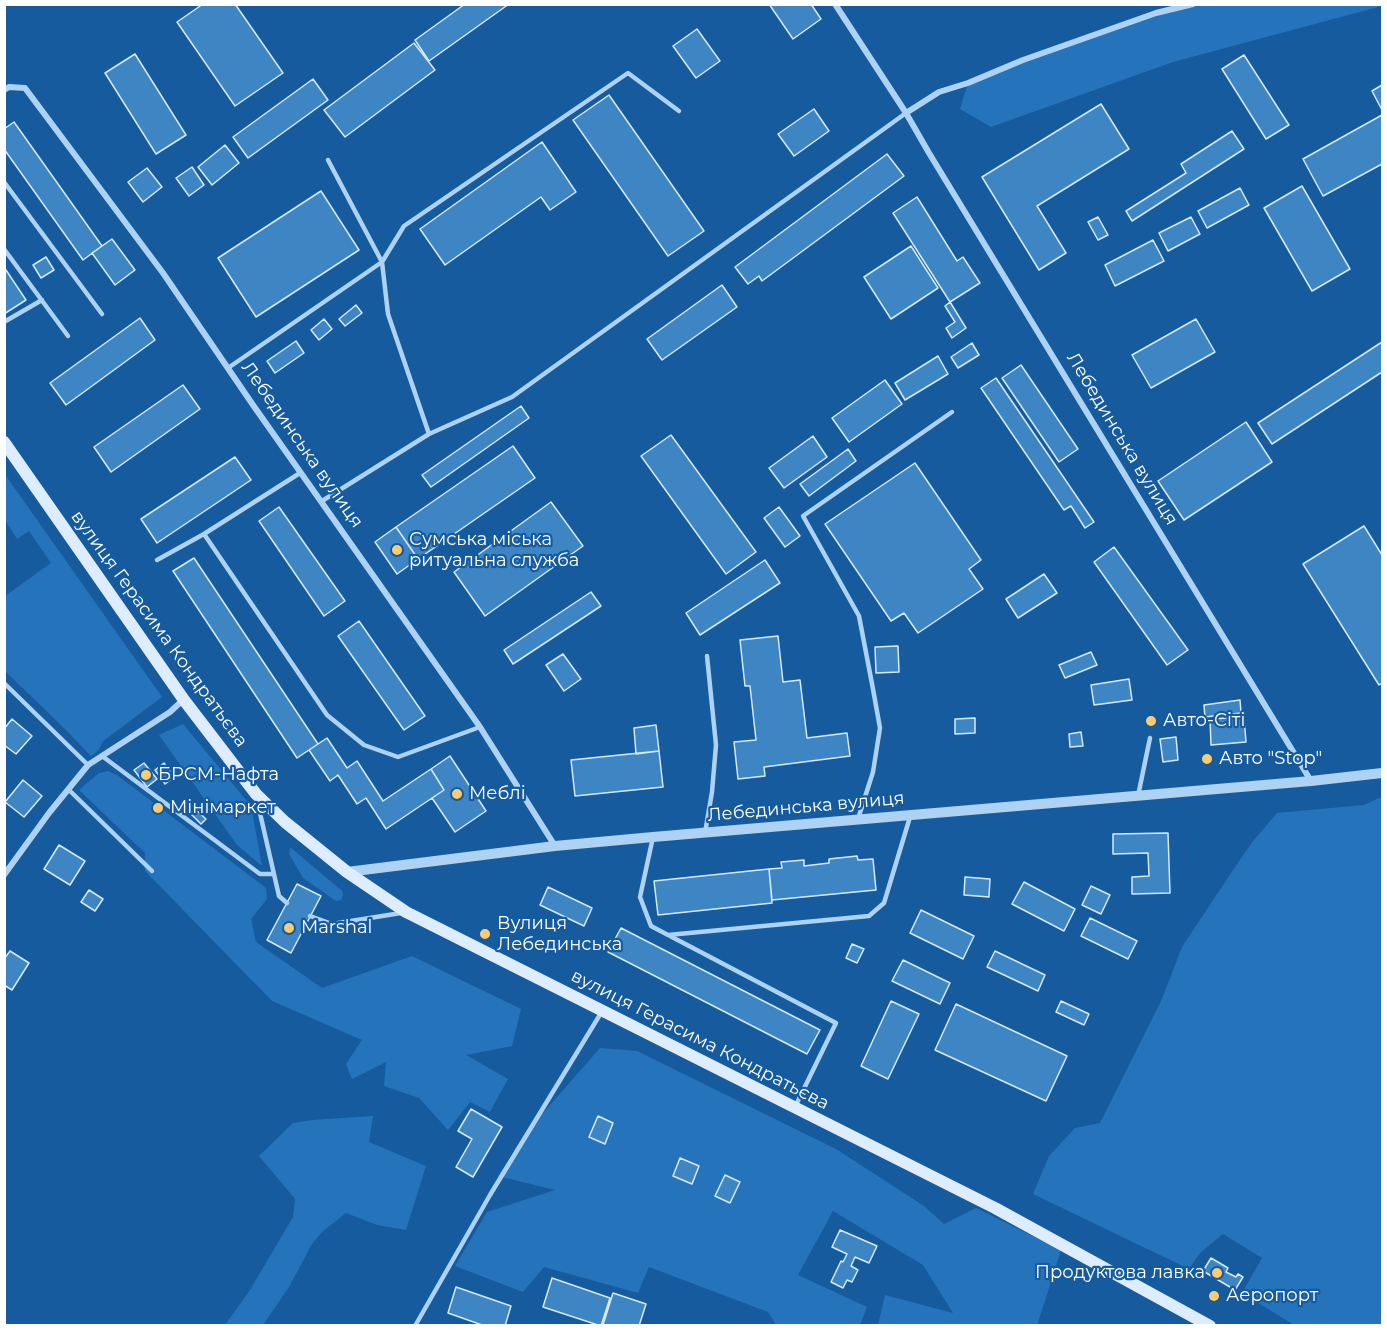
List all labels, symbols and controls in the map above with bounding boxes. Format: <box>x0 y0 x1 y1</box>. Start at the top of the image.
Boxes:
street label: Лебединська вулиця <box>1062 349 1182 529</box>
street label: Лебединська вулиця <box>236 358 368 532</box>
street label: вулиця Герасима Кондратьєва <box>66 507 252 751</box>
place label: Сумська міська ритуальна служба <box>409 529 579 572</box>
marker: Сумська міська ритуальна служба <box>390 543 404 557</box>
place label: Авто-Сіті <box>1163 710 1245 732</box>
marker: Авто-Сіті <box>1144 714 1158 728</box>
place label: Авто "Stop" <box>1219 748 1322 770</box>
marker: Авто "Stop" <box>1200 752 1214 766</box>
place label: БРСМ-Нафта <box>158 764 279 786</box>
marker: БРСМ-Нафта <box>139 768 153 782</box>
place label: Меблі <box>469 783 526 805</box>
marker: Меблі <box>450 787 464 801</box>
street label: Лебединська вулиця <box>707 788 905 826</box>
place label: Мінімаркет <box>170 797 276 819</box>
marker: Мінімаркет <box>151 801 165 815</box>
place label: Вулиця Лебединська <box>497 913 622 956</box>
place label: Marshal <box>301 917 372 939</box>
marker: Marshal <box>282 921 296 935</box>
marker: Вулиця Лебединська <box>478 927 492 941</box>
street label: вулиця Герасима Кондратьєва <box>567 965 833 1115</box>
place label: Продуктова лавка <box>1035 1262 1205 1284</box>
marker: Продуктова лавка <box>1210 1266 1224 1280</box>
place label: Аеропорт <box>1226 1285 1318 1307</box>
marker: Аеропорт <box>1207 1289 1221 1303</box>

